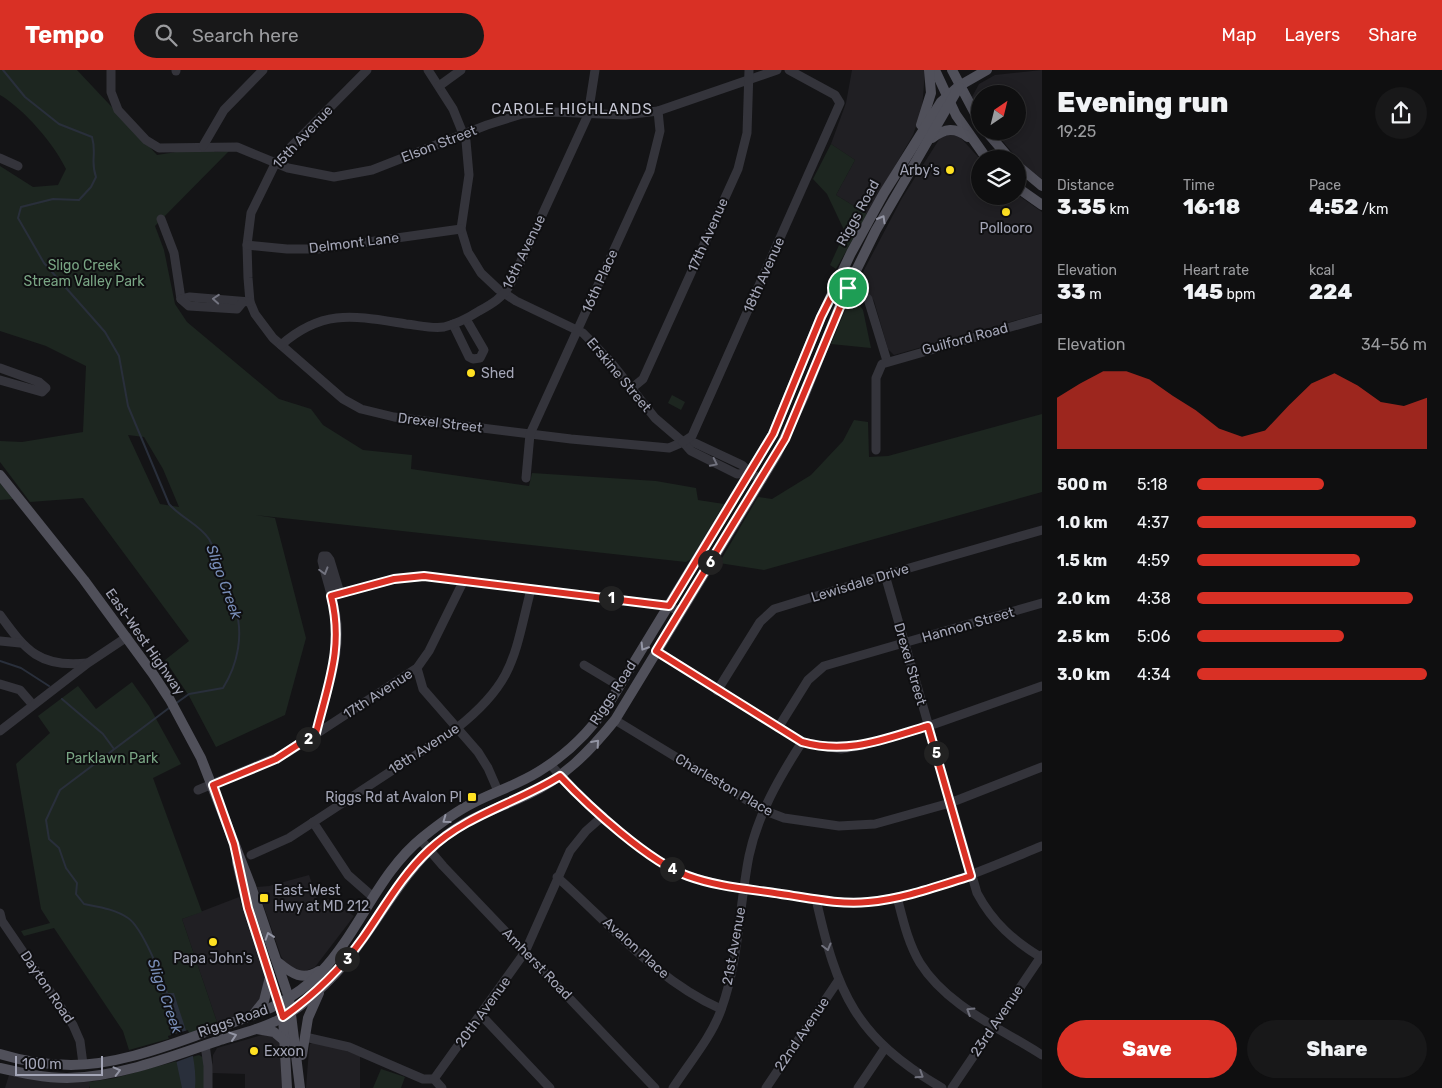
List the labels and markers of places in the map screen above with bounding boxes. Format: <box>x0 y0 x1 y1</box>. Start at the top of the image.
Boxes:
place label: Arby's <box>900 162 940 179</box>
marker: Arby's <box>944 164 956 176</box>
marker: Pollooro <box>1000 206 1012 218</box>
place label: Pollooro <box>979 220 1033 237</box>
pin <box>827 267 869 309</box>
place label: Shed <box>481 365 514 382</box>
marker: Shed <box>465 367 477 379</box>
pin: 6 <box>698 550 722 574</box>
pin: 1 <box>598 586 624 610</box>
pin: 2 <box>296 726 320 752</box>
pin: 5 <box>924 740 948 766</box>
place label: Riggs Rd at Avalon Pl <box>325 789 462 806</box>
marker: Riggs Rd at Avalon Pl <box>466 791 478 803</box>
pin: 4 <box>660 856 684 882</box>
place label: East-West Hwy at MD 212 <box>274 882 369 915</box>
marker: East-West Hwy at MD 212 <box>258 892 270 904</box>
marker: Papa John's <box>207 936 219 948</box>
pin: 3 <box>334 946 360 972</box>
place label: Papa John's <box>173 950 253 967</box>
place label: Exxon <box>264 1043 304 1060</box>
marker: Exxon <box>248 1045 260 1057</box>

